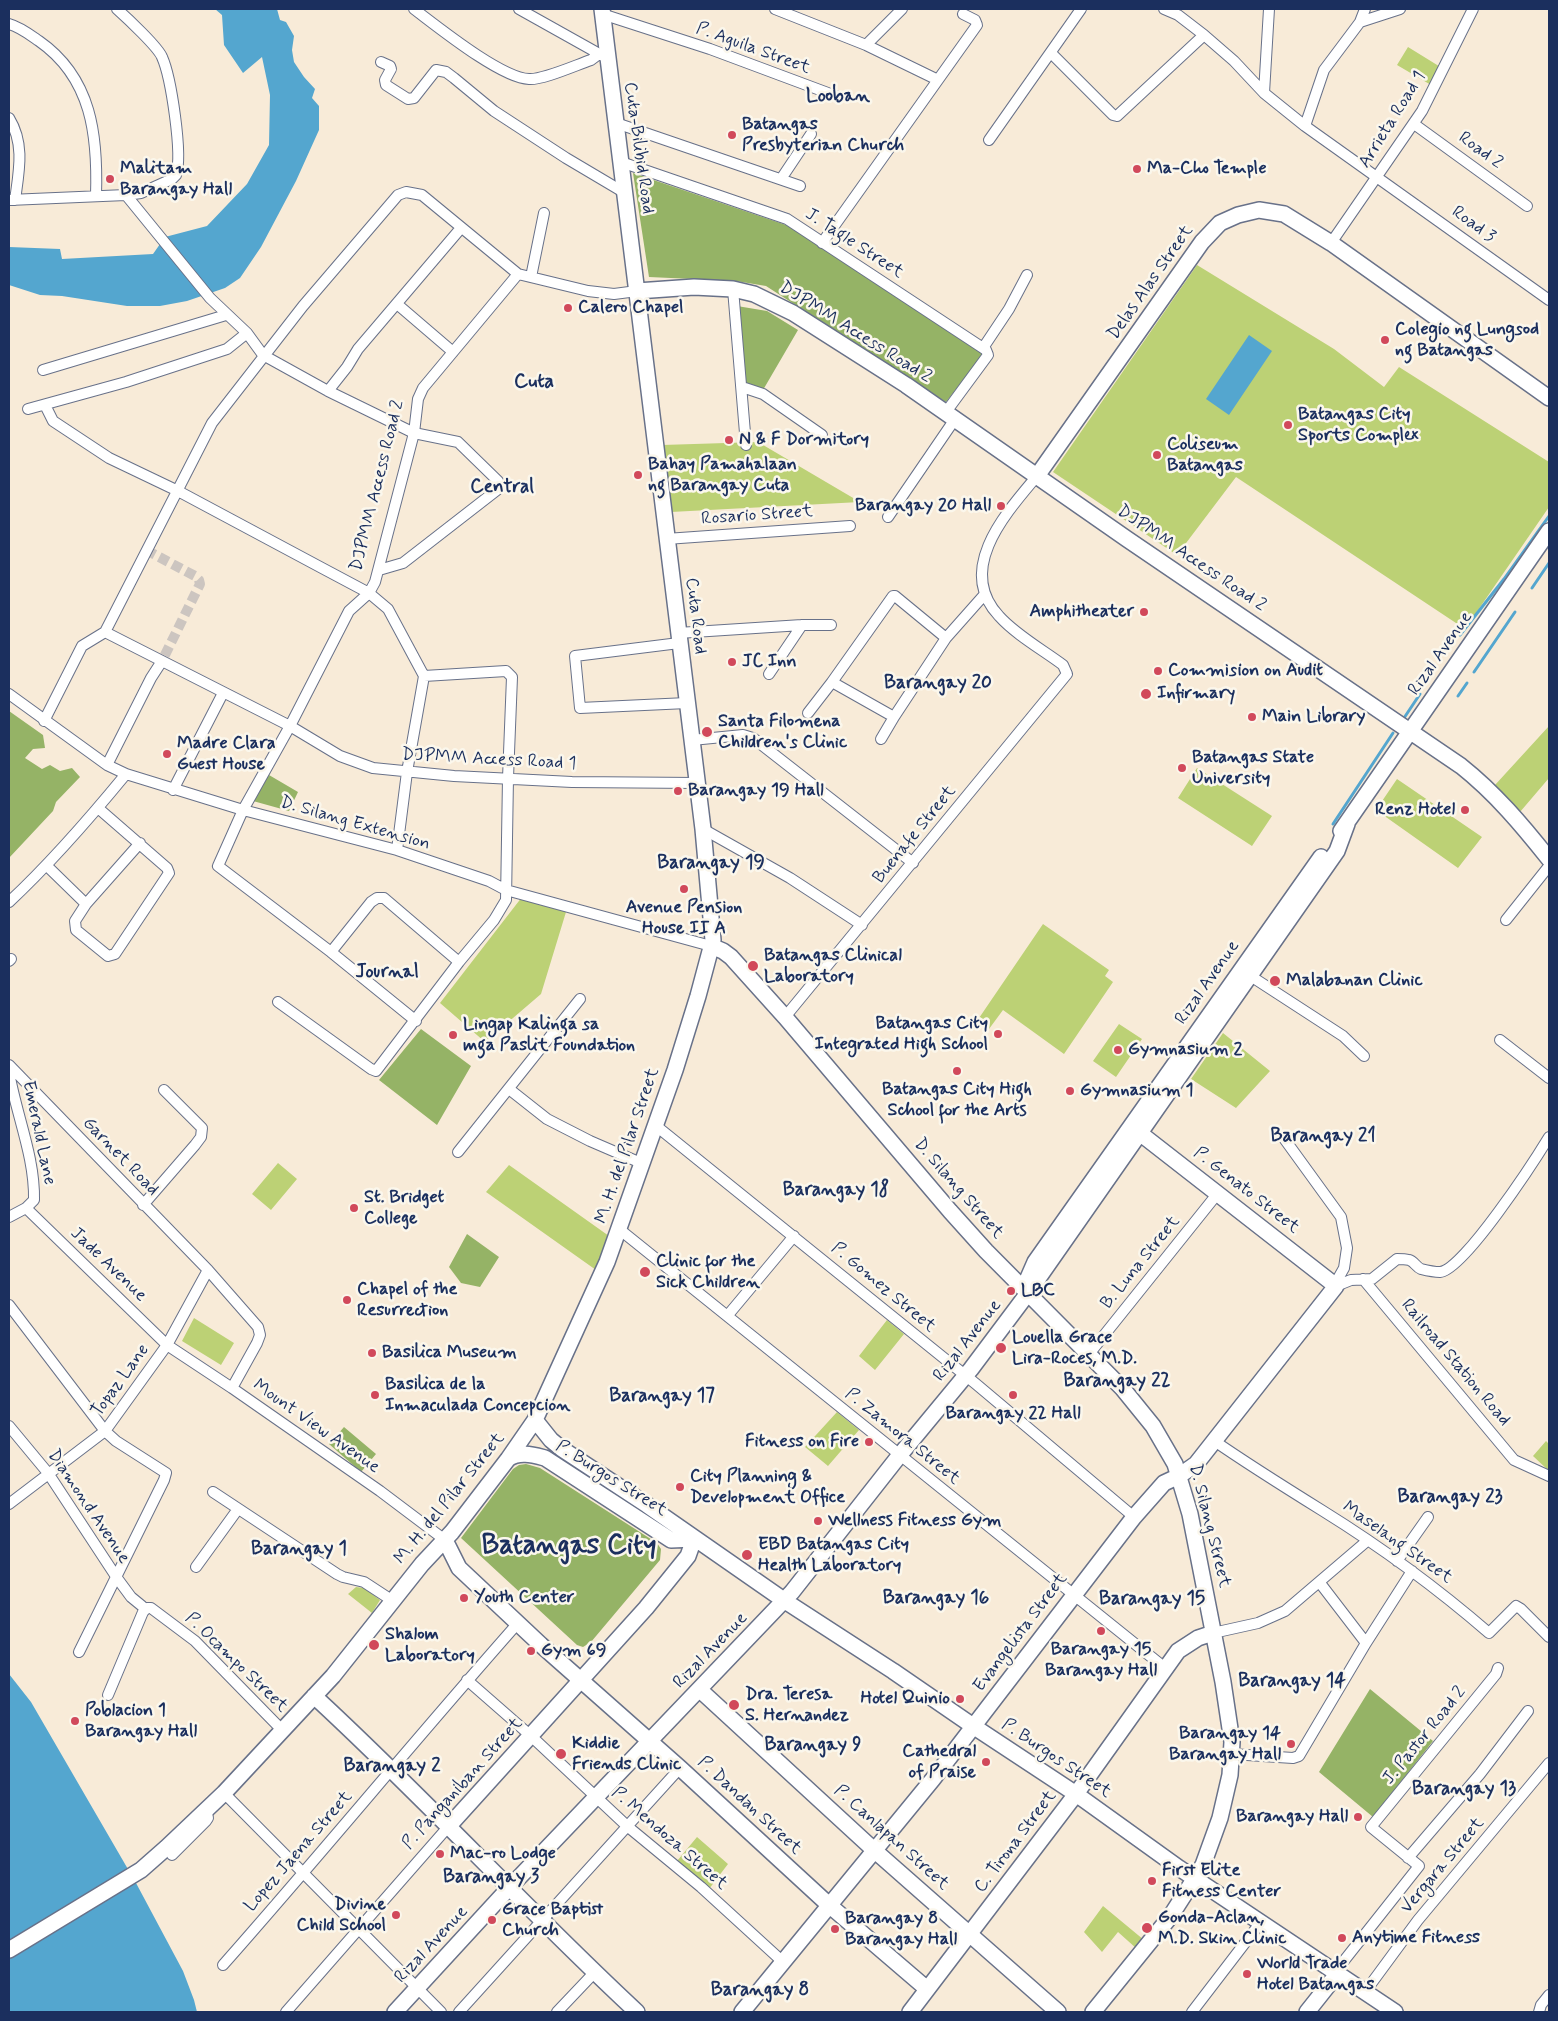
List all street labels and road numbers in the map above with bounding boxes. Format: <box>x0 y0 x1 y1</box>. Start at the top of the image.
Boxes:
street label: P. Aguila Street <box>693 18 813 80</box>
street label: Arrieta Road 1 <box>1355 68 1431 172</box>
street label: Cuta-Bilibid Road <box>618 81 658 215</box>
street label: Road 2 <box>1454 128 1506 174</box>
street label: Road 3 <box>1447 202 1499 248</box>
street label: J. Tagle Street <box>801 204 907 284</box>
street label: Delas Alas Street <box>1103 222 1199 344</box>
street label: DJPMM Access Road 2 <box>775 277 935 389</box>
street label: DJPMM Access Road 2 <box>346 398 410 574</box>
street label: Rosario Street <box>701 501 813 531</box>
street label: DJPMM Access Road 2 <box>1112 501 1270 617</box>
street label: Cuta Road <box>680 577 710 655</box>
street label: Rizal Avenue <box>1404 608 1478 700</box>
street label: DJPMM Access Road 1 <box>401 745 577 775</box>
street label: Buenafe Street <box>869 782 961 888</box>
street label: D. Silang Extension <box>278 792 432 856</box>
street label: Rizal Avenue <box>1171 937 1245 1029</box>
street label: M. H. del Pilar Street <box>591 1065 665 1227</box>
street label: Emerald Lane <box>16 1079 60 1187</box>
street label: Garnet Road <box>77 1113 163 1201</box>
street label: D. Silang Street <box>908 1134 1008 1244</box>
street label: P. Genato Street <box>1189 1143 1303 1239</box>
street label: B. Luna Street <box>1097 1212 1185 1314</box>
street label: Jade Avenue <box>65 1223 151 1307</box>
street label: P. Gomez Street <box>826 1238 940 1338</box>
street label: Railroad Station Road <box>1396 1295 1514 1431</box>
street label: Rizal Avenue <box>929 1296 1007 1386</box>
street label: Topaz Lane <box>87 1340 155 1422</box>
street label: Mount View Avenue <box>248 1375 384 1479</box>
street label: P. Zamora Street <box>840 1384 964 1490</box>
street label: M. H. del Pilar Street <box>390 1429 510 1569</box>
street label: P. Burgos Street <box>551 1436 671 1522</box>
street label: Diamond Avenue <box>42 1446 134 1568</box>
street label: D. Silang Street <box>1183 1462 1235 1590</box>
street label: Maselang Street <box>1338 1497 1456 1589</box>
street label: Evangelista Street <box>969 1569 1073 1697</box>
street label: P. Ocampo Street <box>180 1608 292 1718</box>
street label: Rizal Avenue <box>669 1608 753 1694</box>
street label: J. Pastor Road 2 <box>1379 1682 1471 1790</box>
street label: P. Panganiban Street <box>398 1714 528 1854</box>
street label: P. Burgos Street <box>997 1714 1115 1804</box>
street label: P. Dandan Street <box>692 1752 806 1860</box>
street label: P. Canlapan Street <box>829 1781 953 1895</box>
street label: P. Mendoza Street <box>606 1783 732 1895</box>
street label: C. Tirona Street <box>970 1786 1062 1898</box>
street label: Lopez Jaena Street <box>241 1787 357 1917</box>
street label: Vergara Street <box>1397 1814 1489 1918</box>
street label: Rizal Avenue <box>391 1902 473 1988</box>

